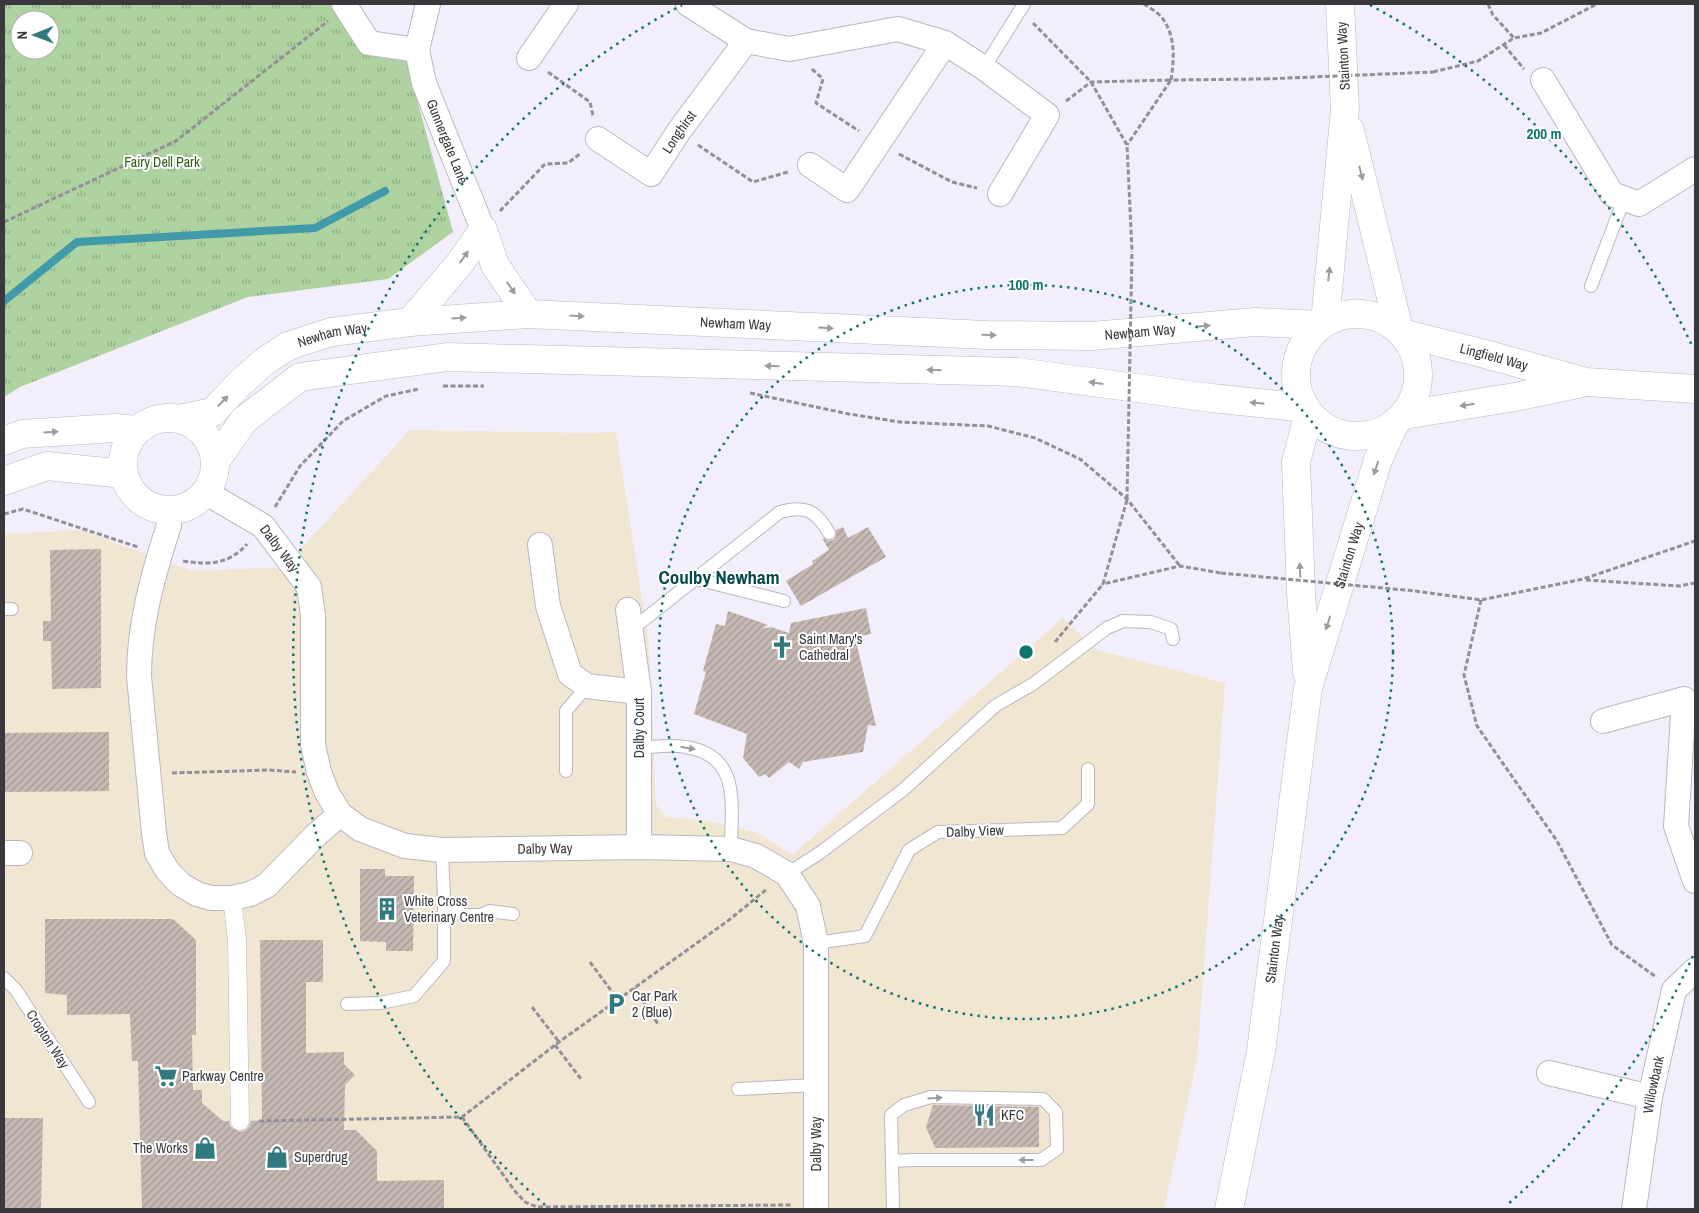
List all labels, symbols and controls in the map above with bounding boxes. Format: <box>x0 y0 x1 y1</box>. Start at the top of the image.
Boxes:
north arrow <box>10 10 60 60</box>
street label: Stainton Way <box>1332 21 1354 91</box>
text: N <box>13 31 31 40</box>
street label: Gunnergate Lane <box>422 97 472 186</box>
street label: Longhirst <box>658 107 700 157</box>
text: 200 m <box>1527 123 1561 144</box>
park label: Fairy Dell Park <box>124 153 200 171</box>
one-way arrow <box>1357 166 1365 181</box>
one-way arrow <box>459 250 469 264</box>
one-way arrow <box>1325 266 1333 282</box>
text: 100 m <box>1009 274 1043 295</box>
one-way arrow <box>506 282 516 295</box>
one-way arrow <box>569 313 585 321</box>
street label: Newham Way <box>700 313 772 334</box>
one-way arrow <box>451 314 467 322</box>
street label: Newham Way <box>295 318 368 351</box>
street label: Newham Way <box>1104 320 1177 344</box>
one-way arrow <box>1196 322 1212 330</box>
one-way arrow <box>819 324 835 332</box>
one-way arrow <box>981 331 997 339</box>
street label: Lingfield Way <box>1458 339 1530 375</box>
one-way arrow <box>764 362 780 370</box>
one-way arrow <box>926 366 942 374</box>
one-way arrow <box>1088 378 1104 386</box>
one-way arrow <box>217 396 229 408</box>
one-way arrow <box>1249 399 1265 407</box>
one-way arrow <box>1459 401 1475 409</box>
one-way arrow <box>43 428 59 436</box>
one-way arrow <box>1372 461 1380 476</box>
street label: Stainton Way <box>1330 520 1367 591</box>
street label: Dalby Way <box>256 521 304 576</box>
one-way arrow <box>1296 562 1304 578</box>
district label: Coulby Newham <box>658 564 780 590</box>
one-way arrow <box>1323 616 1331 631</box>
place label: Saint Mary's Cathedral <box>799 630 863 664</box>
church icon: Saint Mary's Cathedral <box>769 634 795 660</box>
centre of rings <box>1017 643 1035 661</box>
street label: Dalby Court <box>630 698 648 758</box>
one-way arrow <box>680 745 696 753</box>
street label: Dalby View <box>946 821 1005 841</box>
street label: Dalby Way <box>517 839 573 858</box>
place label: White Cross Veterinary Centre <box>404 892 494 926</box>
building icon: White Cross Veterinary Centre <box>374 896 400 922</box>
street label: Stainton Way <box>1261 914 1288 984</box>
place label: Car Park 2 (Blue) <box>632 987 678 1021</box>
parking icon: Car Park 2 (Blue) <box>603 991 629 1017</box>
street label: Cropton Way <box>22 1006 74 1072</box>
street label: Willowbank <box>1639 1054 1668 1115</box>
supermarket icon: Parkway Centre <box>153 1063 179 1089</box>
place label: Parkway Centre <box>182 1067 264 1085</box>
one-way arrow <box>928 1093 944 1101</box>
restaurant icon: KFC <box>971 1102 997 1128</box>
place label: KFC <box>1001 1106 1024 1124</box>
street label: Dalby Way <box>807 1116 825 1172</box>
shop icon: The Works <box>192 1135 218 1161</box>
place label: The Works <box>133 1139 188 1157</box>
shop icon: Superdrug <box>264 1144 290 1170</box>
place label: Superdrug <box>294 1148 348 1166</box>
one-way arrow <box>1018 1156 1034 1164</box>

